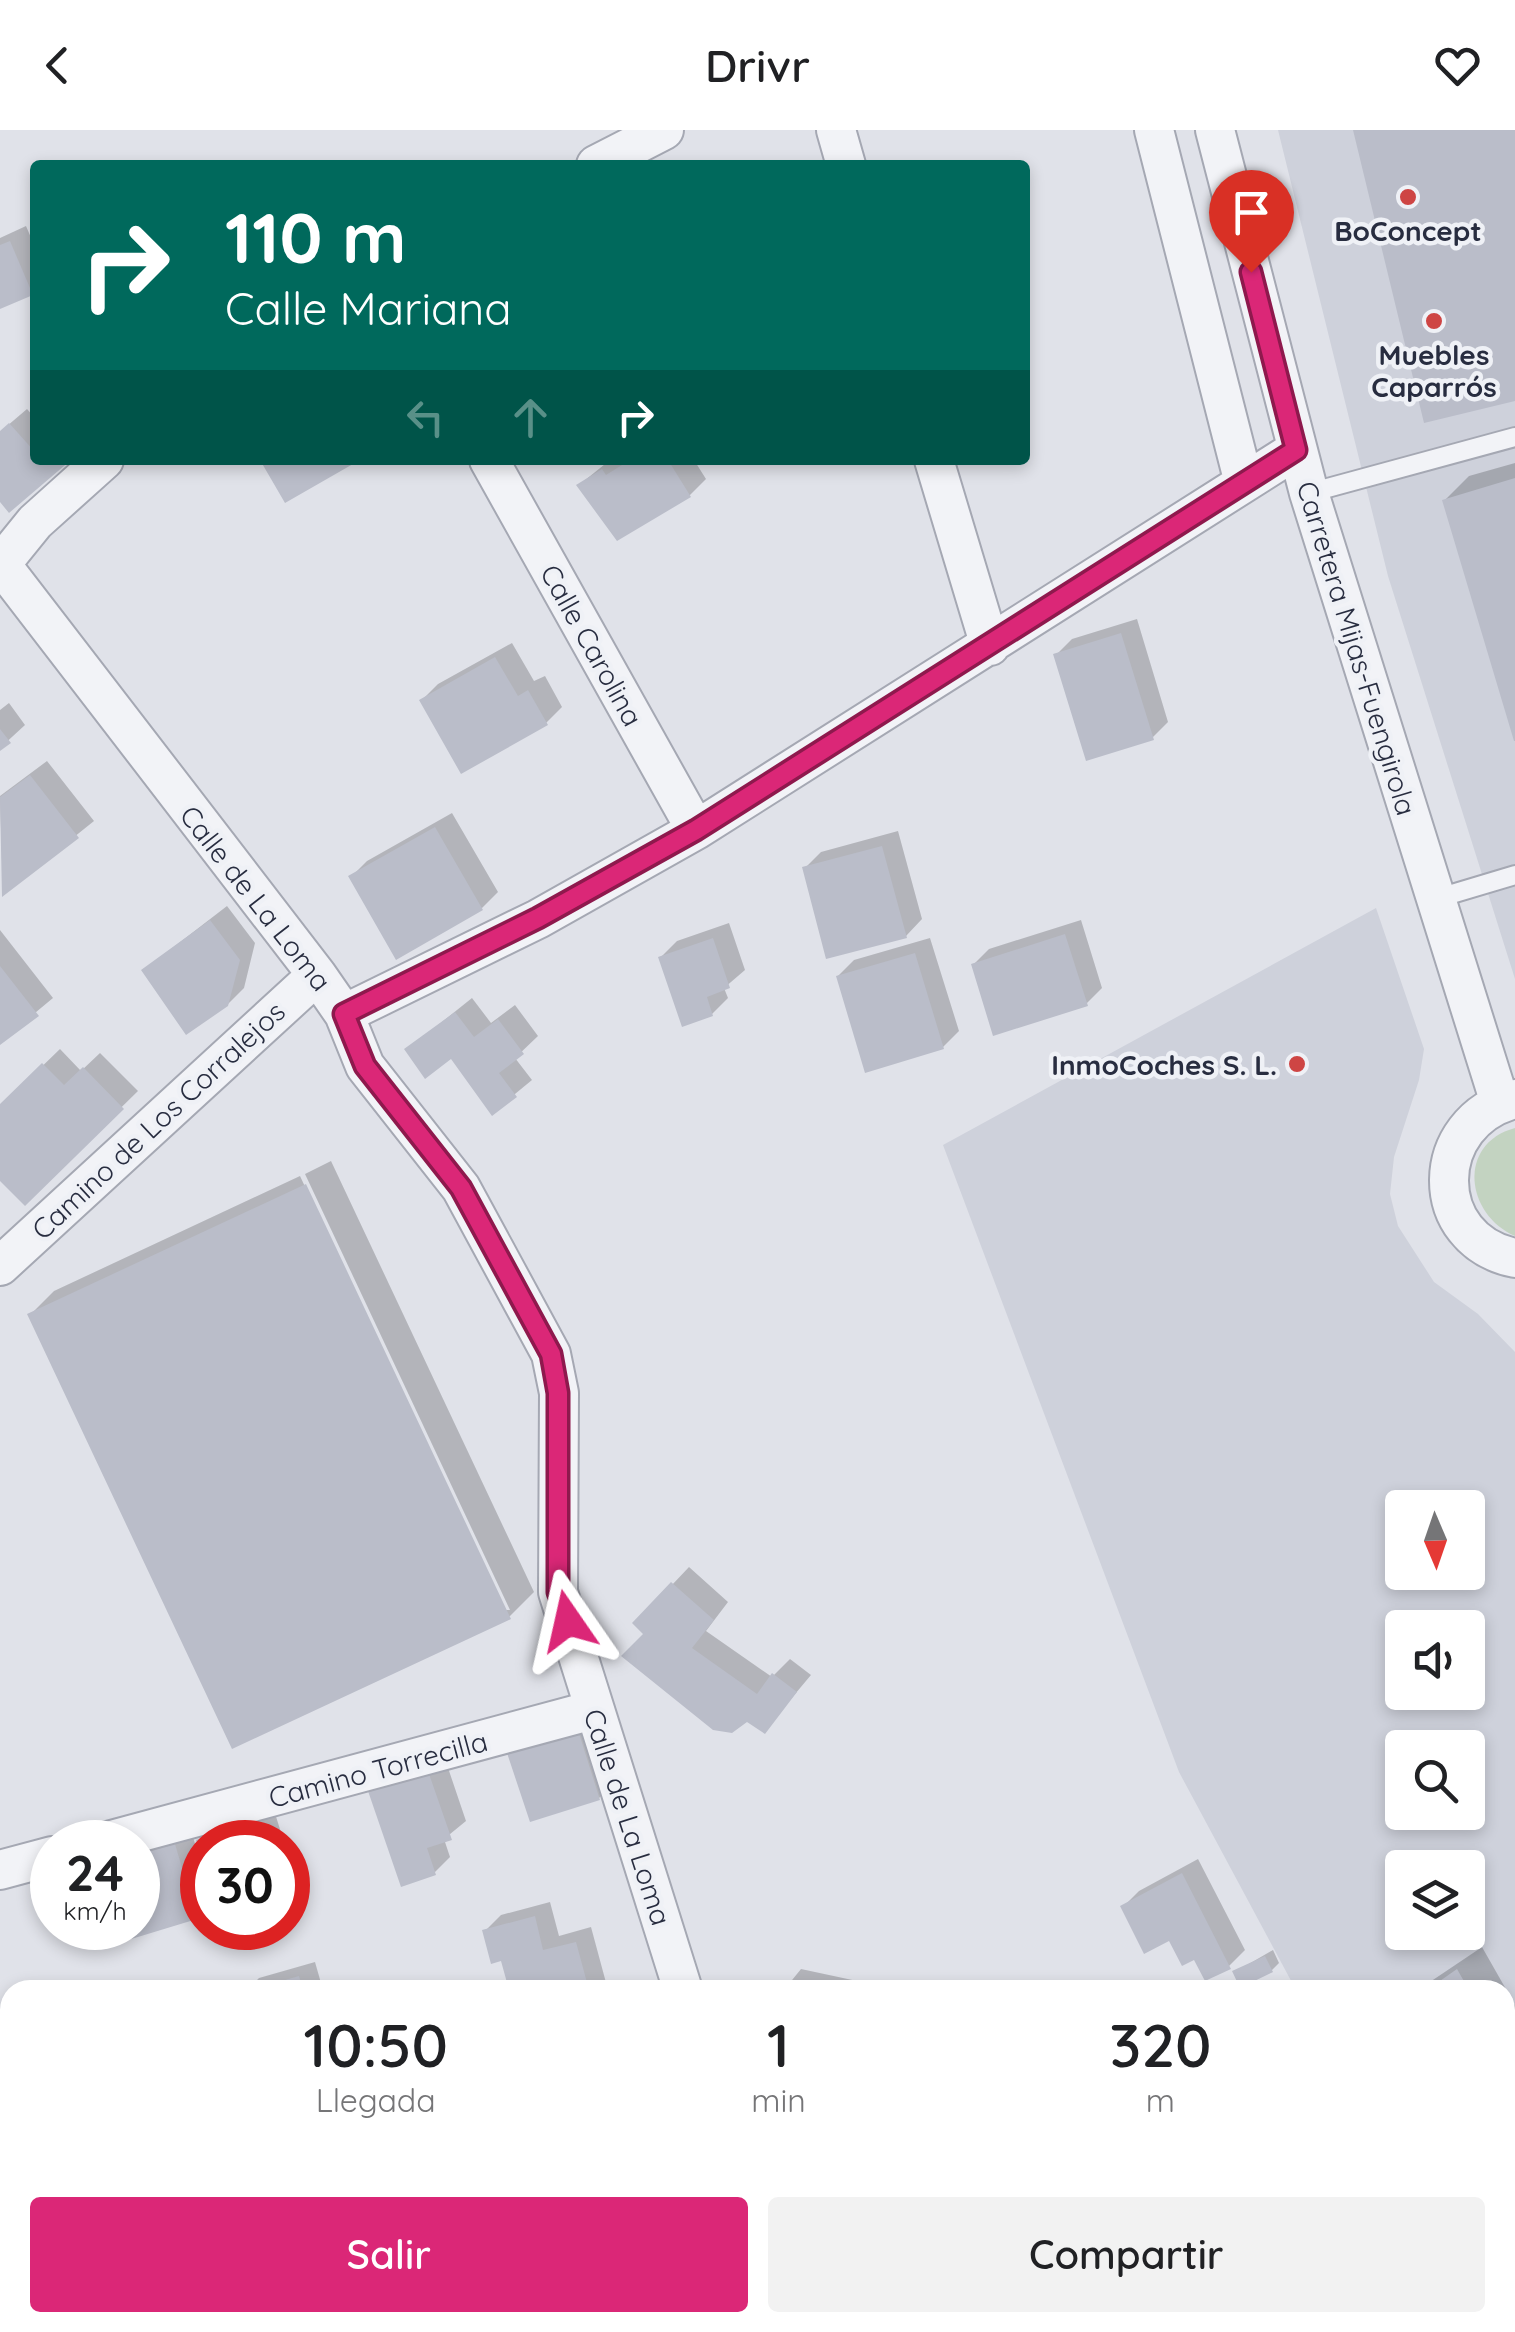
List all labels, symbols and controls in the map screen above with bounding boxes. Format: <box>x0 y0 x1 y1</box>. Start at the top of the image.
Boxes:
text: Drivr <box>705 37 810 93</box>
icon: back <box>30 38 85 93</box>
icon: heart <box>1430 38 1485 93</box>
pin <box>1209 170 1294 273</box>
icon: arrive <box>1224 185 1279 240</box>
marker: BoConcept <box>1397 186 1419 208</box>
text: 110 m <box>225 193 407 281</box>
icon: right <box>60 200 190 330</box>
place label: BoConcept <box>1334 213 1482 248</box>
text: Calle Mariana <box>225 280 512 336</box>
marker: Muebles Caparrós <box>1423 310 1445 332</box>
place label: Muebles Caparrós <box>1371 337 1497 404</box>
icon: left <box>398 390 453 445</box>
icon: ahead <box>503 390 558 445</box>
icon: right <box>608 390 663 445</box>
street label: Carretera Mijas-Fuengirola <box>1289 477 1425 819</box>
street label: Calle Carolina <box>533 558 651 732</box>
street label: Calle de La Loma <box>173 798 339 998</box>
street label: Camino de Los Corralejos <box>24 993 292 1247</box>
place label: InmoCoches S. L. <box>1051 1047 1277 1082</box>
marker: InmoCoches S. L. <box>1286 1053 1308 1075</box>
north arrow <box>1385 1490 1485 1590</box>
map controls <box>1385 1490 1485 1950</box>
position arrow <box>516 1569 620 1673</box>
button: sound <box>1385 1610 1485 1710</box>
street label: Calle de La Loma <box>577 1704 679 1930</box>
street label: Camino Torrecilla <box>265 1723 491 1815</box>
button: search <box>1385 1730 1485 1830</box>
speed limit sign: 30 <box>180 1820 310 1950</box>
text: 24 <box>66 1841 124 1904</box>
button: layers <box>1385 1850 1485 1950</box>
text: km/h <box>63 1895 127 1926</box>
text: 10:50 <box>303 2007 448 2082</box>
text: 1 <box>767 2007 790 2082</box>
text: 320 <box>1109 2007 1212 2082</box>
text: Llegada <box>316 2080 436 2120</box>
text: min <box>751 2080 806 2120</box>
text: m <box>1146 2080 1175 2120</box>
button: Salir <box>30 2197 748 2312</box>
button: Compartir <box>768 2197 1485 2312</box>

